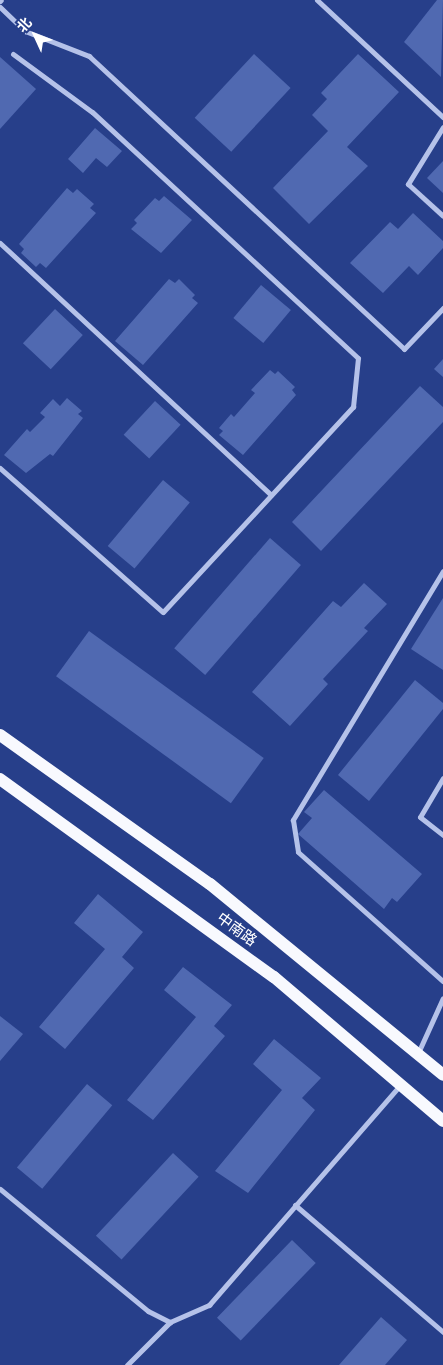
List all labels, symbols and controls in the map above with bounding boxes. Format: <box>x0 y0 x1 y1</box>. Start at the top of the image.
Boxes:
north arrow <box>10 10 60 60</box>
text: 北 <box>13 14 35 36</box>
street label: 中南路 <box>214 908 260 950</box>

